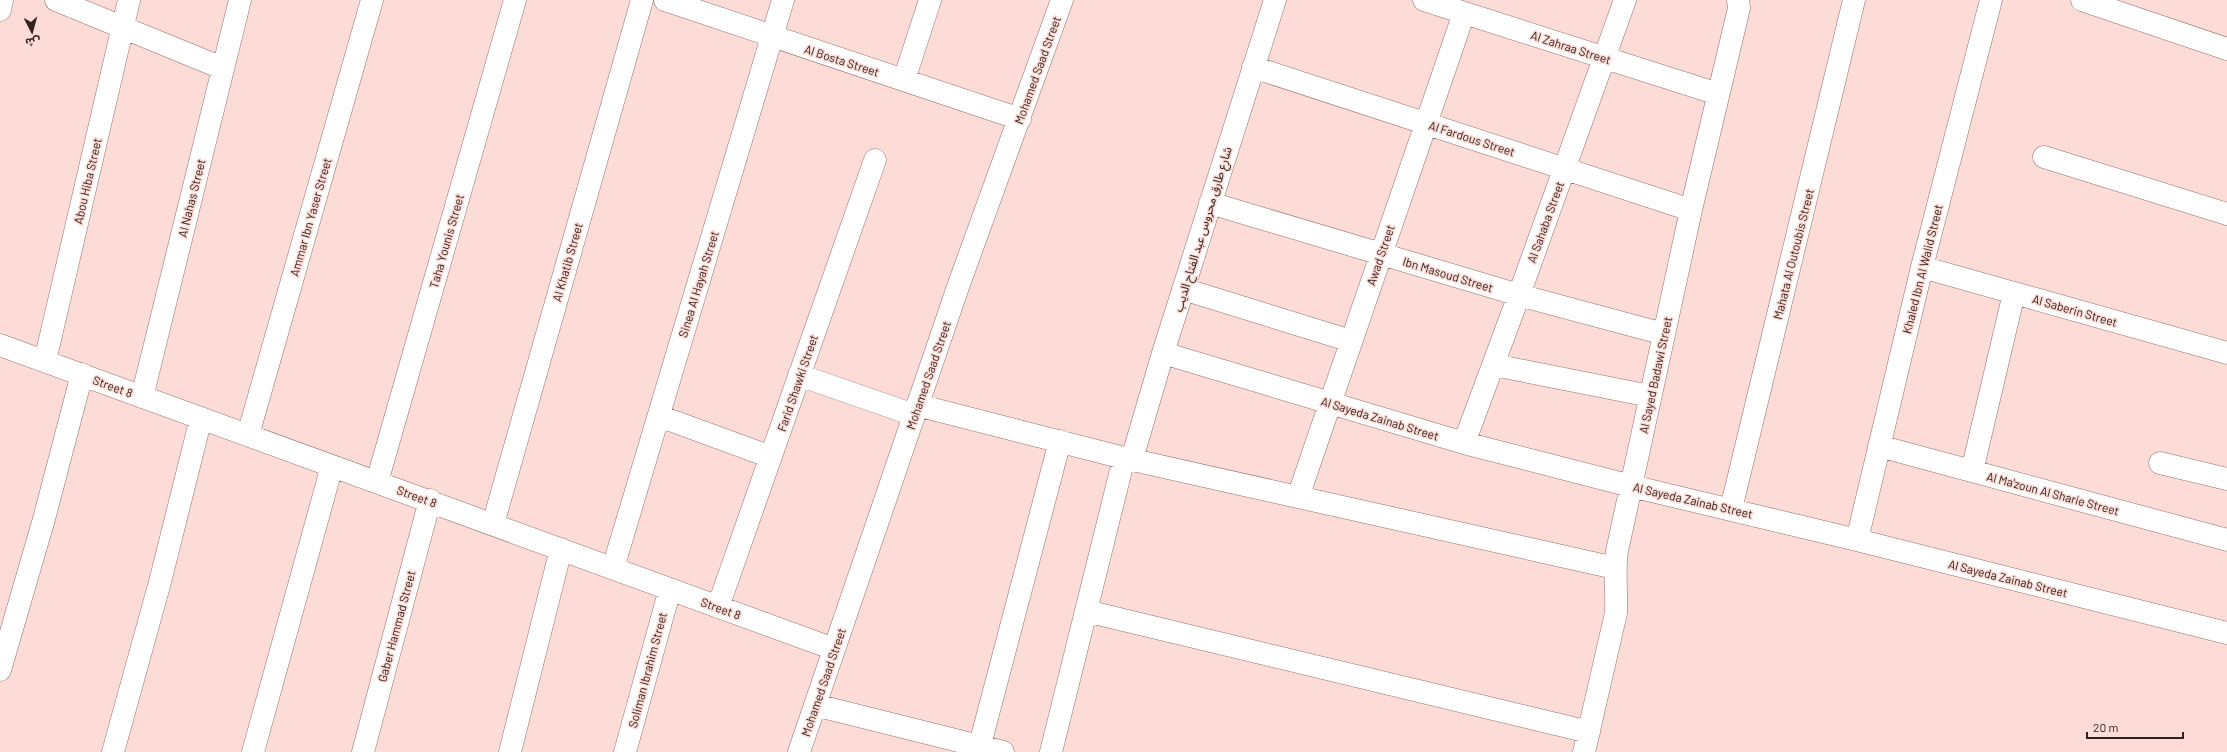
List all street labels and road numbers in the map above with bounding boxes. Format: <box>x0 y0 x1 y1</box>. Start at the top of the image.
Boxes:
street label: Mohamed Saad Street <box>1011 14 1063 126</box>
street label: Al Zahraa Street <box>1529 27 1613 67</box>
street label: Al Bosta Street <box>803 41 881 79</box>
street label: Al Fardous Street <box>1427 117 1517 159</box>
street label: Abou Hiba Street <box>70 137 104 225</box>
street label: شارع طارق محروس عبد الفتاح الديب <box>1170 145 1237 314</box>
street label: Ammar Ibn Yaser Street <box>286 156 334 278</box>
street label: Al Nahas Street <box>175 157 207 239</box>
street label: Al Sahaba Street <box>1524 179 1566 265</box>
street label: Mahata Al Outoubis Street <box>1770 187 1816 321</box>
street label: Taha Younis Street <box>426 192 466 290</box>
street label: Khaled Ibn Al Walid Street <box>1899 203 1945 335</box>
street label: Al Khatib Street <box>549 221 585 303</box>
street label: Awad Street <box>1363 223 1397 287</box>
street label: Sinea Al Hayah Street <box>675 229 721 339</box>
street label: Ibn Masoud Street <box>1401 254 1495 294</box>
street label: Al Saberin Street <box>2031 291 2119 329</box>
street label: Al Sayed Badawi Street <box>1636 315 1674 435</box>
street label: Mohamed Saad Street <box>903 319 953 431</box>
street label: Farid Shawki Street <box>774 333 820 433</box>
street label: Street 8 <box>91 372 135 400</box>
street label: Al Sayeda Zainab Street <box>1319 393 1441 443</box>
street label: Al Ma'zoun Al Sharie Street <box>1985 469 2121 517</box>
street label: Al Sayeda Zainab Street <box>1632 479 1754 521</box>
street label: Street 8 <box>395 482 439 510</box>
street label: Al Sayeda Zainab Street <box>1947 556 2069 600</box>
street label: Gaber Hammad Street <box>374 569 418 683</box>
street label: Street 8 <box>699 594 743 622</box>
street label: Soliman Ibrahim Street <box>625 611 669 729</box>
street label: Mohamed Saad Street <box>798 626 848 738</box>

